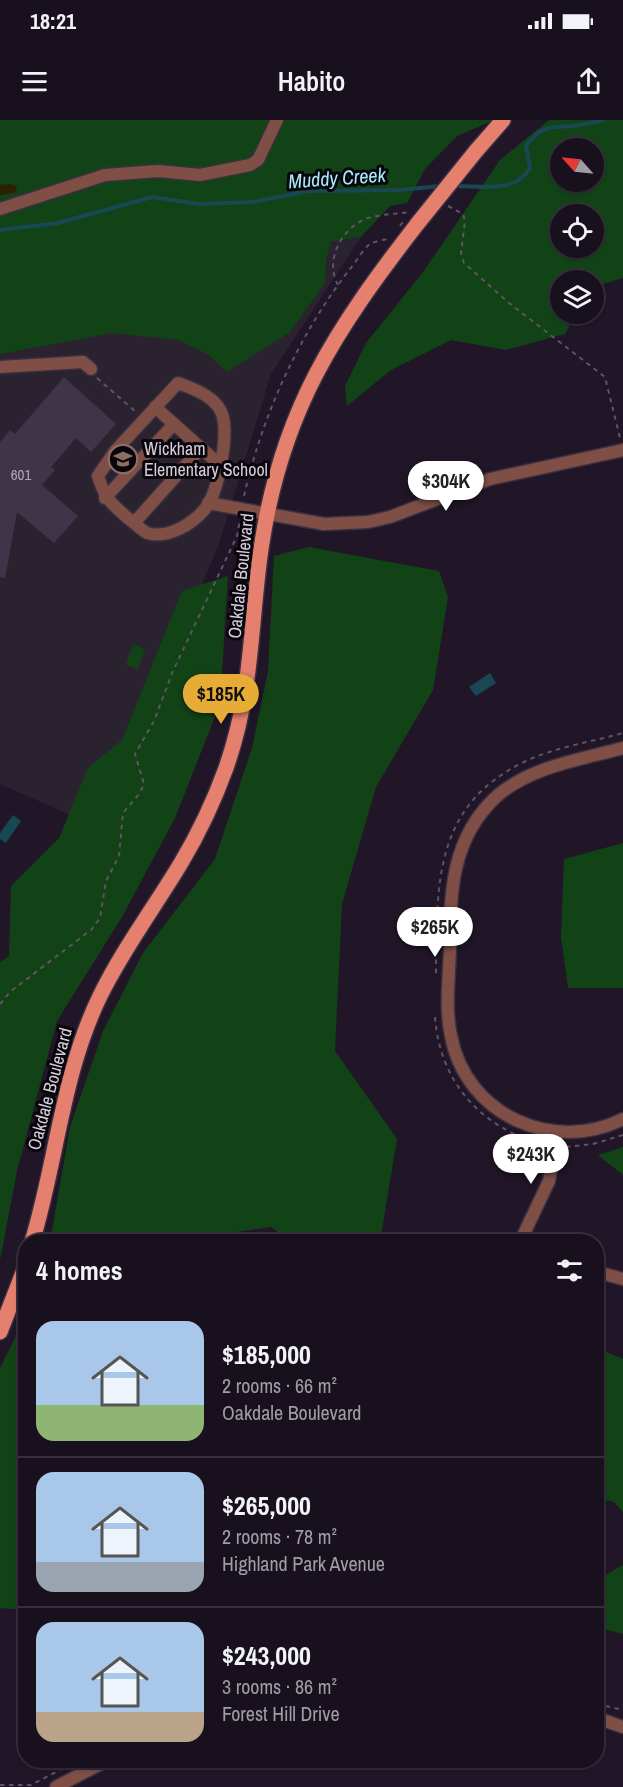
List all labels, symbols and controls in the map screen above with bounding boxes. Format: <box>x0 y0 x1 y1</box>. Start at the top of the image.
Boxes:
text: 18:21 <box>30 6 76 36</box>
text: Habito <box>278 63 345 99</box>
icon: menu <box>18 65 51 98</box>
icon: share <box>572 65 605 98</box>
north arrow <box>550 138 604 192</box>
map controls <box>550 138 604 324</box>
water label: Muddy Creek <box>287 161 387 194</box>
button: locate <box>550 204 604 258</box>
button: layers <box>550 270 604 324</box>
place label: Wickham Elementary School <box>144 436 268 482</box>
school or university icon: Wickham Elementary School <box>107 443 139 475</box>
pin: $304K <box>404 461 488 512</box>
house number: 601 <box>11 464 31 485</box>
text: $304K <box>422 467 470 494</box>
street label: Oakdale Boulevard <box>222 512 259 640</box>
pin: $185K <box>179 674 263 725</box>
text: $185K <box>197 680 245 707</box>
pin: $265K <box>393 907 477 958</box>
text: $265K <box>411 913 459 940</box>
street label: Oakdale Boulevard <box>21 1025 78 1153</box>
pin: $243K <box>489 1134 573 1185</box>
text: $243K <box>507 1140 555 1167</box>
text: 4 homes <box>36 1253 123 1288</box>
icon: filters <box>553 1254 586 1287</box>
text: $185,000 <box>222 1337 311 1372</box>
icon: home <box>84 1345 156 1417</box>
text: 2 rooms · 66 m² <box>222 1372 337 1399</box>
text: Oakdale Boulevard <box>222 1399 361 1426</box>
text: $265,000 <box>222 1488 311 1523</box>
icon: home <box>84 1496 156 1568</box>
text: 2 rooms · 78 m² <box>222 1523 337 1550</box>
text: Highland Park Avenue <box>222 1550 385 1577</box>
text: $243,000 <box>222 1638 311 1673</box>
icon: home <box>84 1646 156 1718</box>
text: 3 rooms · 86 m² <box>222 1673 337 1700</box>
text: Forest Hill Drive <box>222 1700 340 1727</box>

